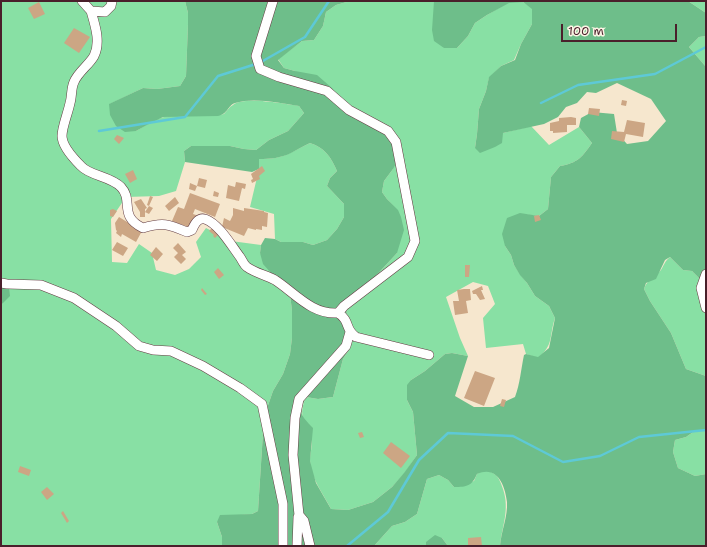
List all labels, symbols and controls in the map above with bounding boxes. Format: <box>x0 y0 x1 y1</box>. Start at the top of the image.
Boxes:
scale bar <box>563 16 679 42</box>
text: 100 m <box>568 23 604 39</box>

